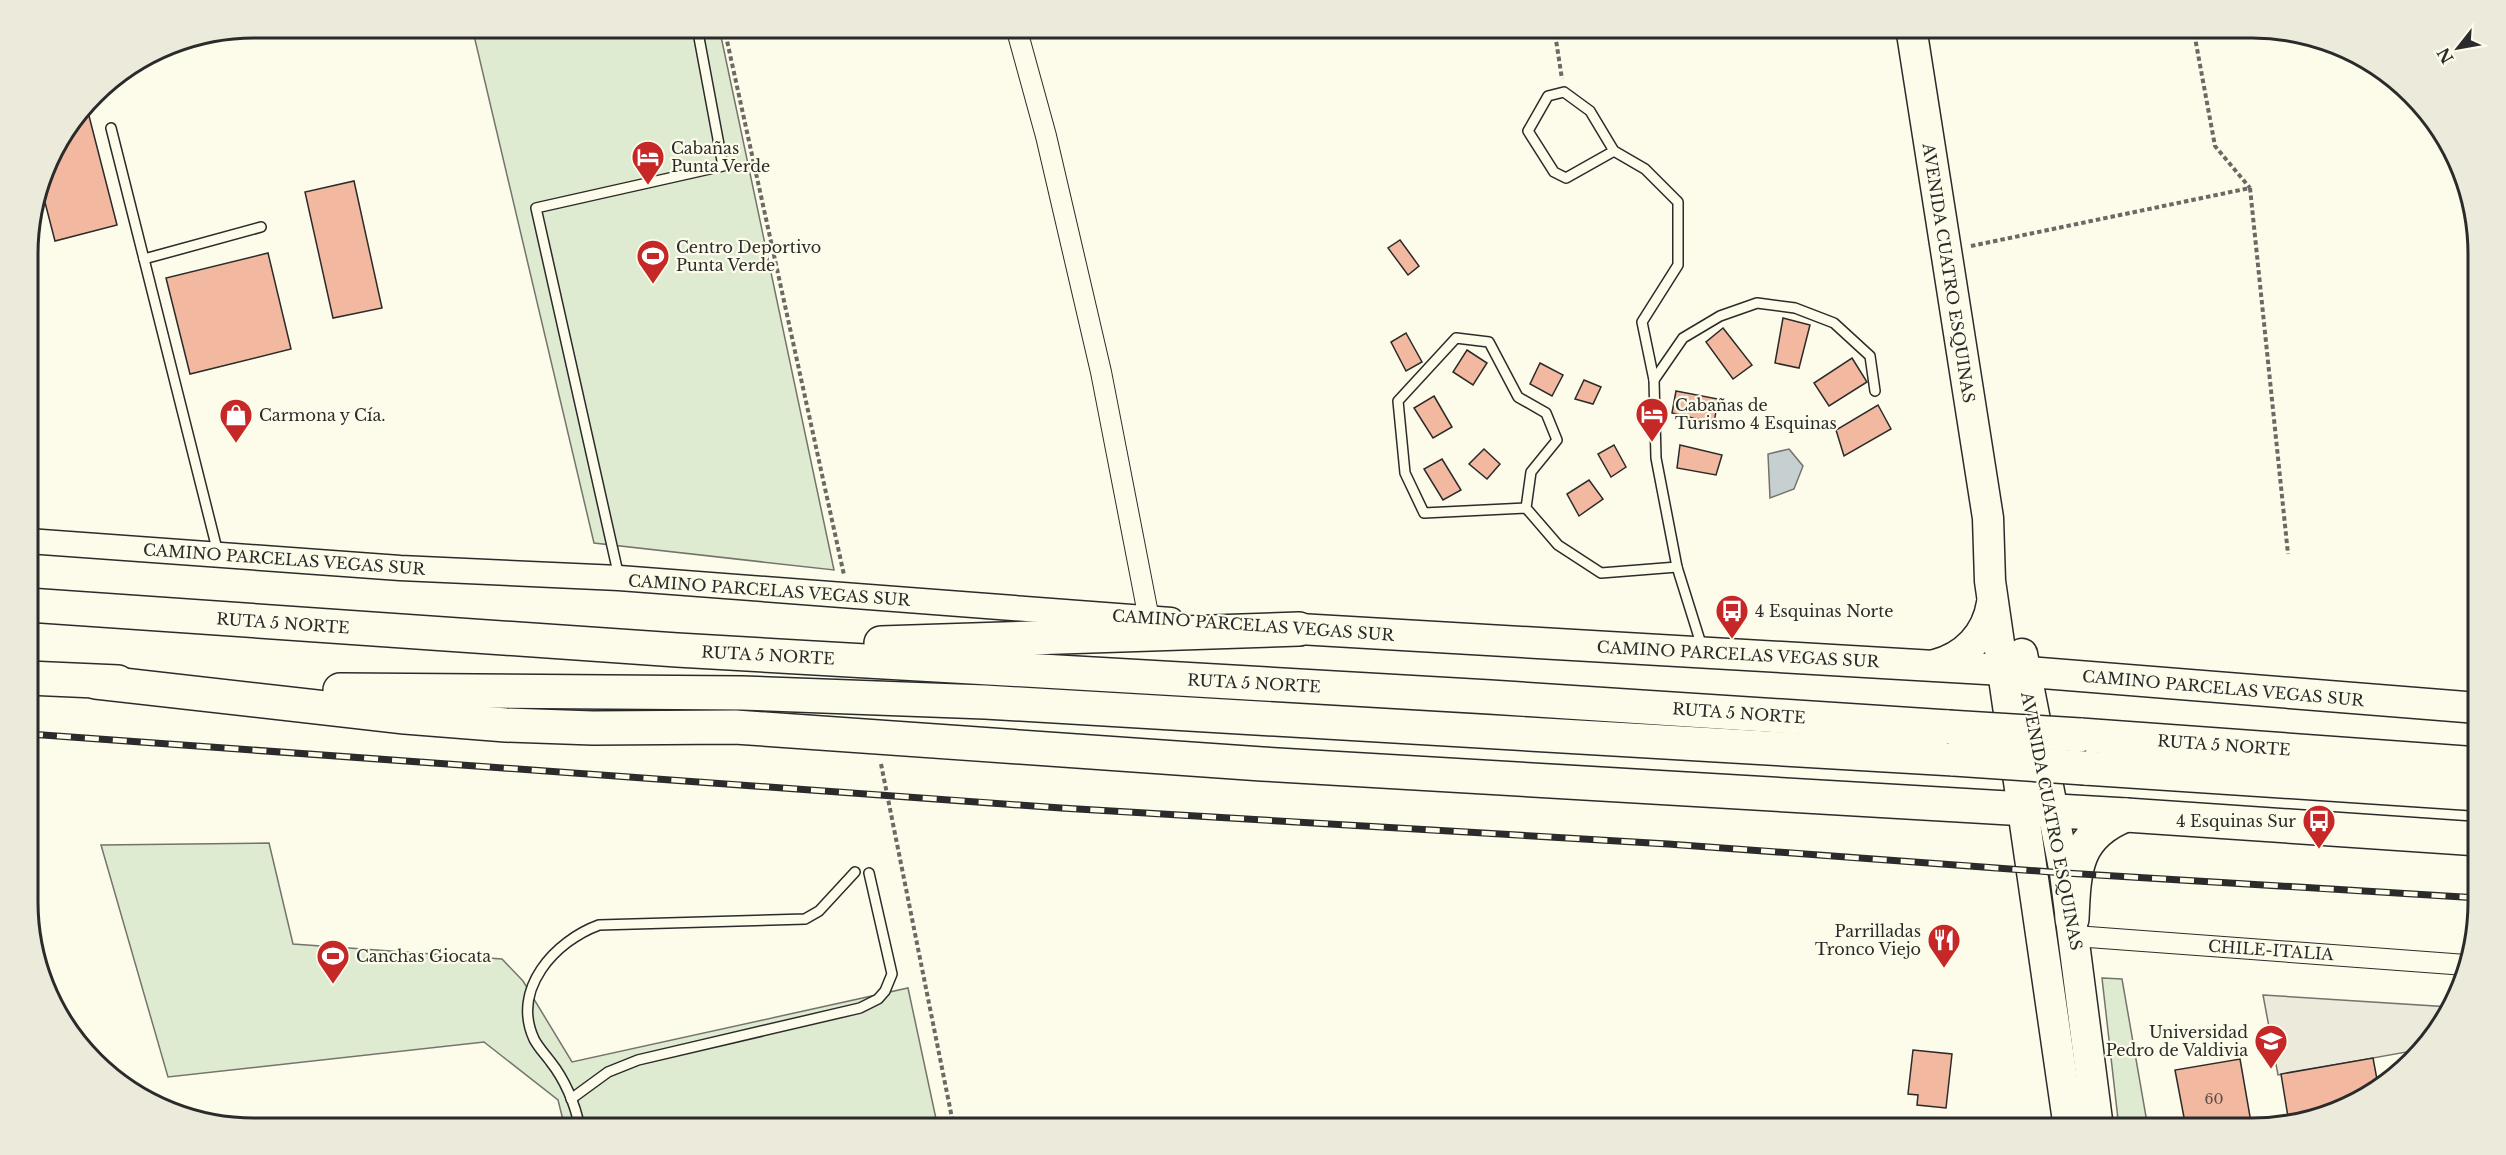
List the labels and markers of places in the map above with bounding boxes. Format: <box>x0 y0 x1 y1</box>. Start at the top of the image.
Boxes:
place label: Cabañas Punta Verde <box>671 138 770 176</box>
hotel icon: Cabañas Punta Verde <box>630 139 666 186</box>
place label: Centro Deportivo Punta Verde <box>676 237 821 275</box>
sports icon: Centro Deportivo Punta Verde <box>635 238 671 285</box>
place label: Cabañas de Turismo 4 Esquinas <box>1675 395 1837 433</box>
hotel icon: Cabañas de Turismo 4 Esquinas <box>1634 396 1670 443</box>
shop icon: Carmona y Cía. <box>218 397 254 444</box>
place label: Carmona y Cía. <box>259 405 386 425</box>
bus stop icon: 4 Esquinas Norte <box>1714 593 1750 640</box>
place label: 4 Esquinas Norte <box>1755 601 1893 621</box>
bus stop icon: 4 Esquinas Sur <box>2301 803 2337 850</box>
place label: 4 Esquinas Sur <box>2176 811 2296 831</box>
place label: Parrilladas Tronco Viejo <box>1815 921 1921 959</box>
restaurant icon: Parrilladas Tronco Viejo <box>1926 922 1962 969</box>
sports icon: Canchas Giocata <box>315 938 351 985</box>
place label: Canchas Giocata <box>356 946 491 966</box>
place label: Universidad Pedro de Valdivia <box>2106 1022 2248 1060</box>
school or university icon: Universidad Pedro de Valdivia <box>2253 1023 2289 1070</box>

